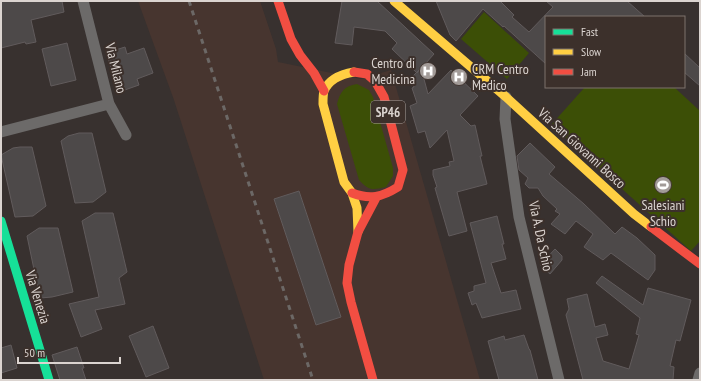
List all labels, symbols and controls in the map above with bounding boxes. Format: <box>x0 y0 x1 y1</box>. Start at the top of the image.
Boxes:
legend <box>545 16 685 88</box>
text: Fast <box>581 24 599 39</box>
street label: Via Milano <box>101 40 131 95</box>
text: Slow <box>581 44 602 59</box>
place label: Centro di Medicina <box>371 54 415 88</box>
place label: CRM Centro Medico <box>472 60 529 94</box>
hospital icon: Centro di Medicina <box>418 61 438 81</box>
text: Jam <box>580 64 597 79</box>
hospital icon: CRM Centro Medico <box>449 67 469 87</box>
road number: SP46 <box>371 101 405 123</box>
street label: Via San Giovanni Bosco <box>534 103 630 192</box>
sports icon: Salesiani Schio <box>653 175 673 195</box>
place label: Salesiani Schio <box>641 196 685 230</box>
street label: Via A. Da Schio <box>525 198 557 273</box>
street label: Via Venezia <box>21 267 55 326</box>
scale bar <box>18 339 120 365</box>
text: 50 m <box>24 345 45 360</box>

